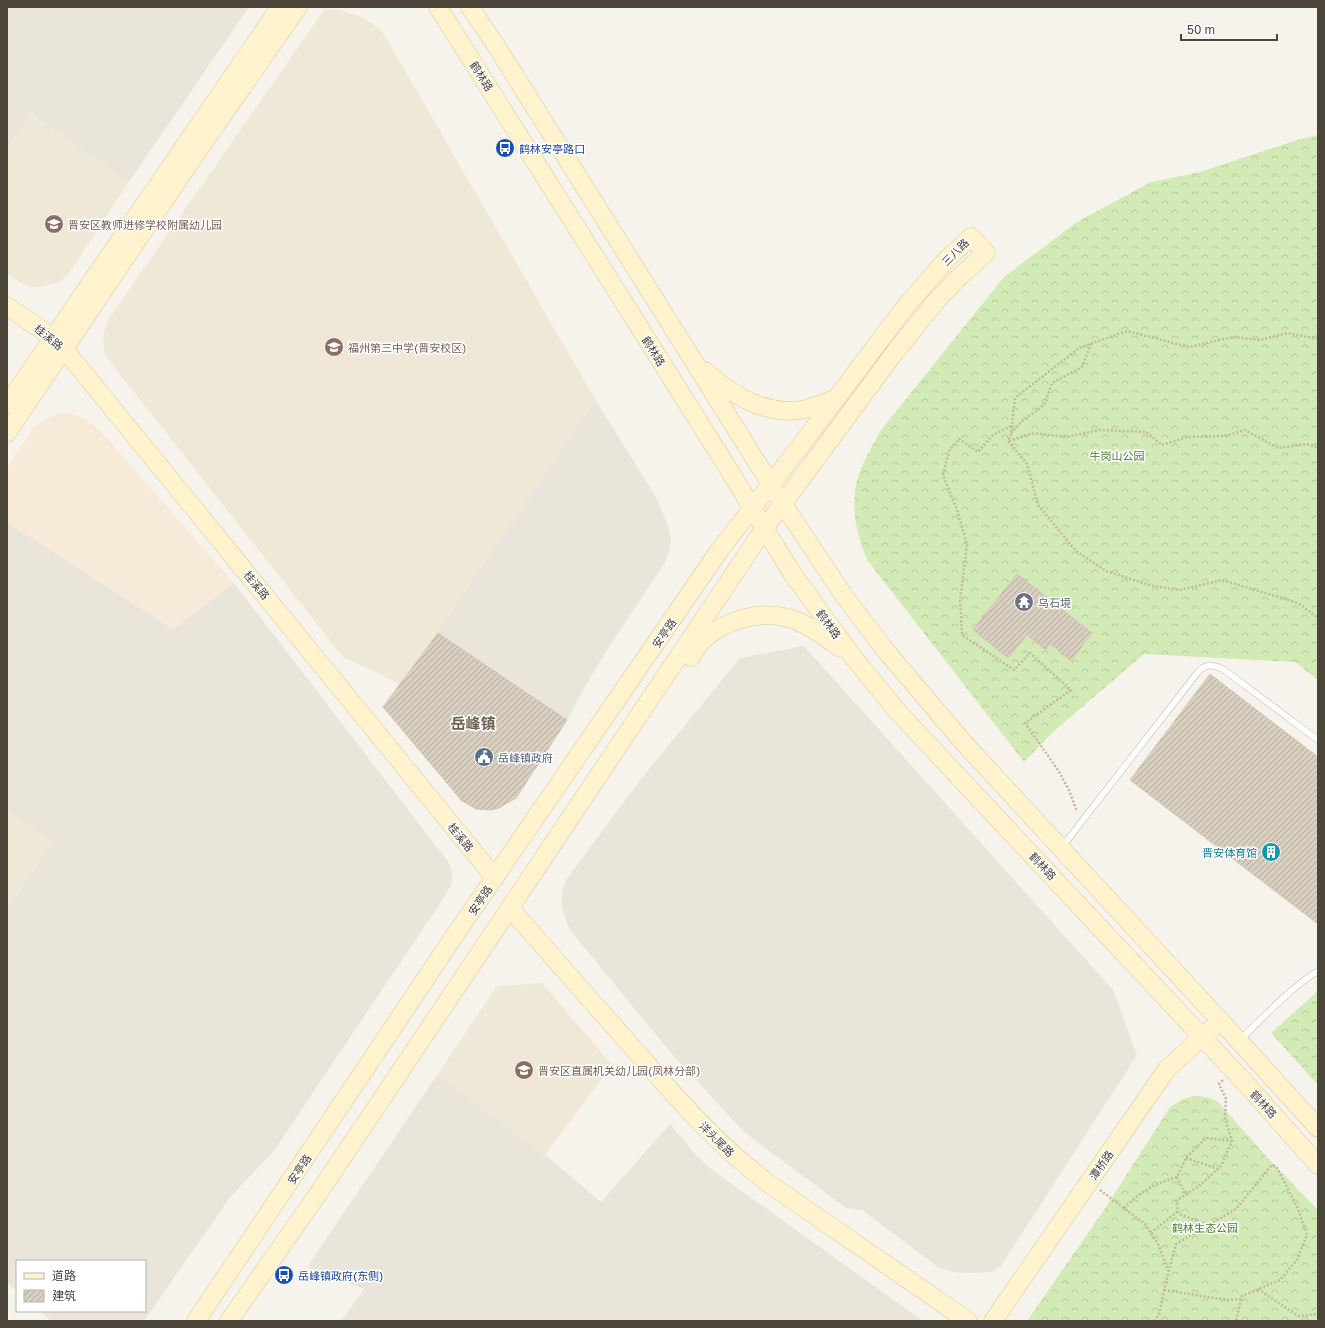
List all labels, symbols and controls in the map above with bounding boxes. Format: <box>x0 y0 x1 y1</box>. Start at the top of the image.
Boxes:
scale bar <box>1181 16 1277 42</box>
text: 50 m <box>1187 22 1215 37</box>
street label: 鹤林路 <box>468 59 496 93</box>
bus stop icon: 鹤林安亭路口 <box>494 137 516 159</box>
place label: 鹤林安亭路口 <box>519 142 585 155</box>
school or university icon: 晋安区教师进修学校附属幼儿园 <box>43 213 65 235</box>
place label: 晋安区教师进修学校附属幼儿园 <box>68 218 222 231</box>
street label: 三八路 <box>939 236 971 268</box>
street label: 桂溪路 <box>32 322 66 352</box>
street label: 鹤林路 <box>640 334 668 368</box>
school or university icon: 福州第三中学(晋安校区) <box>323 336 345 358</box>
place label: 福州第三中学(晋安校区) <box>348 341 466 354</box>
park label: 牛岗山公园 <box>1090 449 1145 462</box>
street label: 桂溪路 <box>242 568 272 602</box>
temple icon: 乌石境 <box>1013 591 1035 613</box>
place label: 乌石境 <box>1038 596 1071 609</box>
street label: 鹤林路 <box>814 607 844 641</box>
street label: 安亭路 <box>649 616 679 650</box>
district label: 岳峰镇 <box>450 714 496 732</box>
public building icon: 岳峰镇政府 <box>473 746 495 768</box>
place label: 岳峰镇政府 <box>498 751 553 764</box>
street label: 桂溪路 <box>446 820 476 854</box>
building icon: 晋安体育馆 <box>1260 841 1282 863</box>
place label: 晋安体育馆 <box>1202 846 1257 859</box>
street label: 鹤林路 <box>1027 849 1059 883</box>
street label: 安亭路 <box>465 883 495 917</box>
school or university icon: 晋安区直属机关幼儿园(凤林分部) <box>513 1059 535 1081</box>
place label: 晋安区直属机关幼儿园(凤林分部) <box>538 1064 700 1077</box>
street label: 鹤林路 <box>1248 1087 1280 1121</box>
street label: 洋头尾路 <box>697 1119 737 1159</box>
street label: 潭桥路 <box>1086 1148 1116 1182</box>
street label: 安亭路 <box>284 1152 314 1186</box>
park label: 鹤林生态公园 <box>1172 1221 1238 1234</box>
legend <box>16 1260 146 1312</box>
bus stop icon: 岳峰镇政府(东侧) <box>273 1264 295 1286</box>
text: 道路 <box>52 1268 76 1283</box>
place label: 岳峰镇政府(东侧) <box>298 1269 383 1282</box>
text: 建筑 <box>52 1288 76 1303</box>

